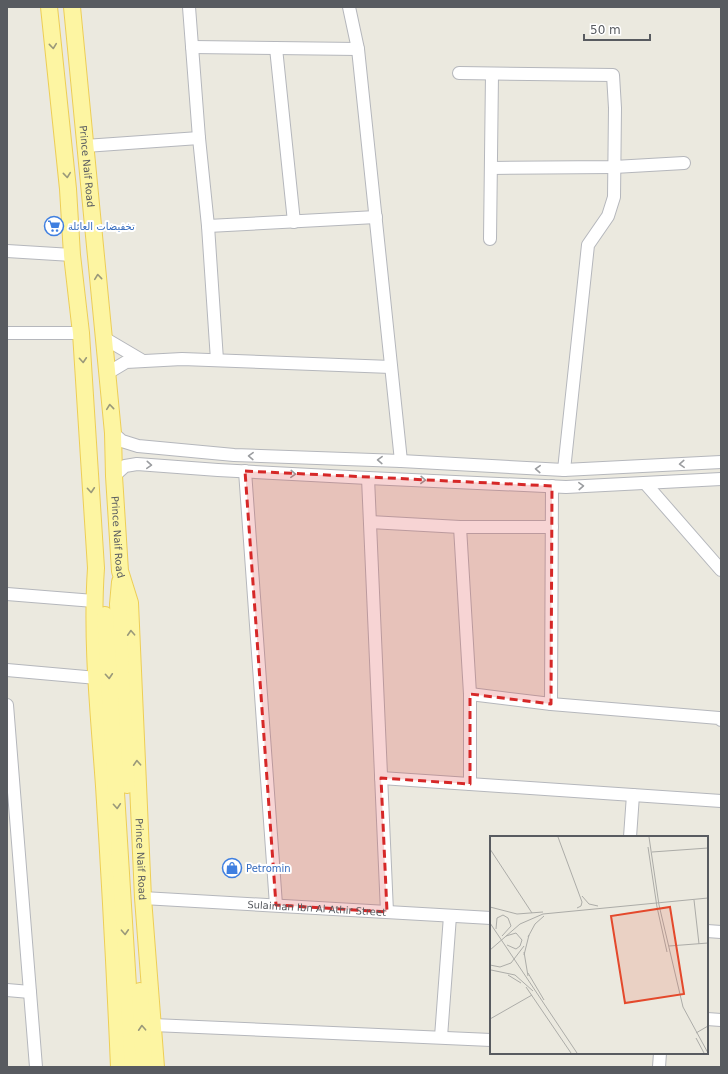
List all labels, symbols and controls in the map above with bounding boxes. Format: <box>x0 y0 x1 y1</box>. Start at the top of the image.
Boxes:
scale bar <box>584 16 650 42</box>
text: 50 m <box>590 23 621 37</box>
one-way arrow <box>48 43 57 49</box>
street label: Prince Naif Road <box>78 125 97 208</box>
one-way arrow <box>62 172 71 178</box>
supermarket icon: تخفيضات العائلة <box>43 215 65 237</box>
place label: تخفيضات العائلة <box>68 221 135 232</box>
one-way arrow <box>93 274 102 280</box>
one-way arrow <box>78 357 87 363</box>
one-way arrow <box>106 403 115 410</box>
one-way arrow <box>248 451 254 460</box>
one-way arrow <box>377 456 383 465</box>
one-way arrow <box>146 460 152 469</box>
one-way arrow <box>679 460 685 469</box>
one-way arrow <box>535 464 541 473</box>
one-way arrow <box>290 470 296 478</box>
one-way arrow <box>420 476 426 485</box>
one-way arrow <box>578 482 584 490</box>
one-way arrow <box>87 487 96 493</box>
street label: Prince Naif Road <box>110 496 127 579</box>
one-way arrow <box>127 630 135 636</box>
one-way arrow <box>104 673 113 679</box>
one-way arrow <box>133 760 141 766</box>
one-way arrow <box>113 803 121 809</box>
street label: Prince Naif Road <box>134 818 149 900</box>
inset map <box>490 836 708 1054</box>
shop icon: Petromin <box>221 857 243 879</box>
place label: Petromin <box>246 863 291 874</box>
street label: Sulaiman Ibn Al Athir Street <box>247 899 386 917</box>
one-way arrow <box>120 929 129 935</box>
one-way arrow <box>137 1025 146 1031</box>

